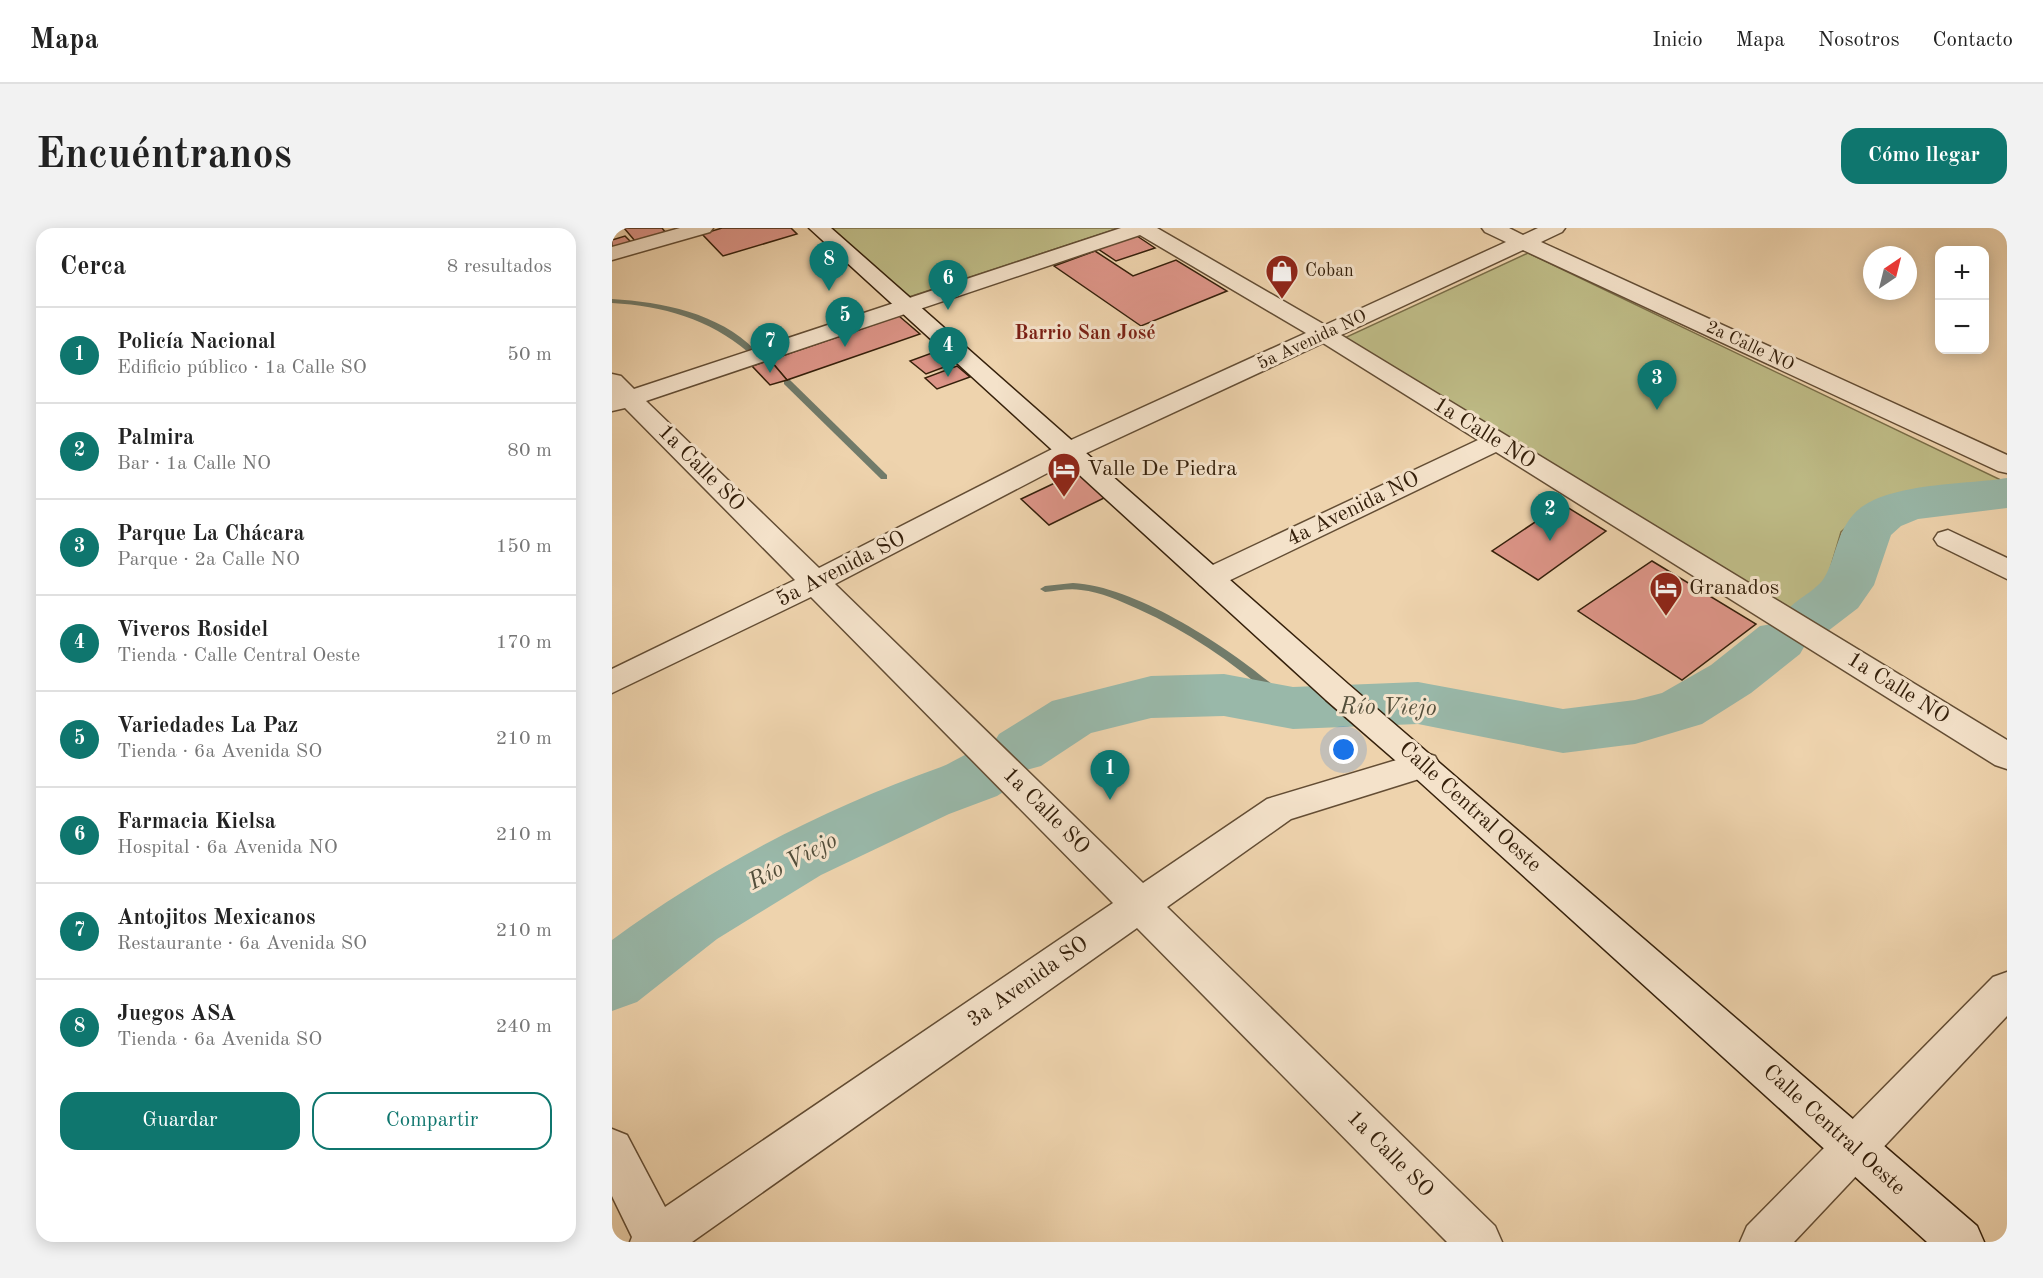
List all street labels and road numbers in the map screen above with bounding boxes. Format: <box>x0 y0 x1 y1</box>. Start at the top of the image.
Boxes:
street label: 5a Avenida NO <box>1255 307 1369 373</box>
street label: 2a Calle NO <box>1703 318 1797 374</box>
street label: 1a Calle NO <box>1429 393 1539 473</box>
street label: 1a Calle SO <box>653 420 749 516</box>
street label: 4a Avenida NO <box>1283 467 1423 551</box>
street label: 5a Avenida SO <box>773 527 909 611</box>
street label: 1a Calle NO <box>1843 648 1953 728</box>
street label: Calle Central Oeste <box>1395 738 1545 876</box>
street label: 1a Calle SO <box>998 763 1094 859</box>
street label: 3a Avenida SO <box>964 932 1092 1032</box>
street label: Calle Central Oeste <box>1759 1061 1909 1199</box>
street label: 1a Calle SO <box>1342 1106 1438 1202</box>

